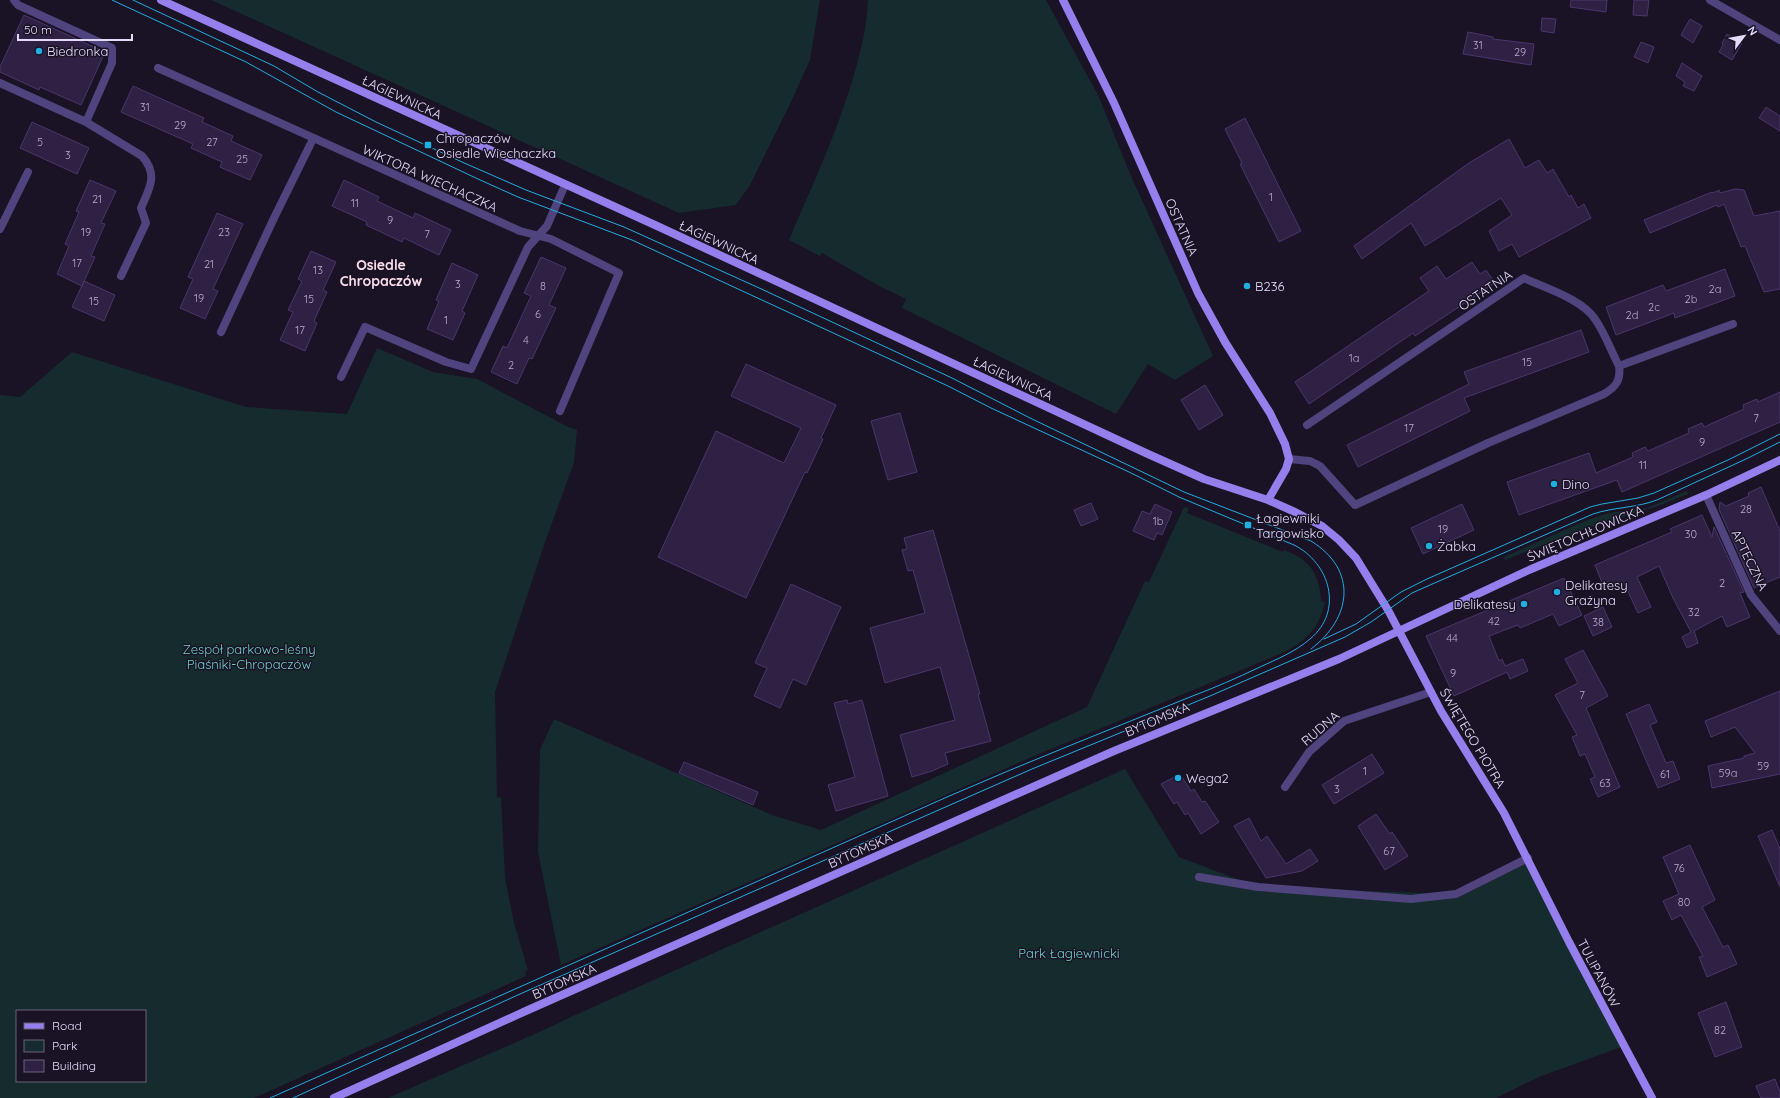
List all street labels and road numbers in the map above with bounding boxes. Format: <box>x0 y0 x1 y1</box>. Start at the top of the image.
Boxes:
street label: ŁAGIEWNICKA <box>359 71 445 123</box>
street label: WIKTORA WIECHACZKA <box>360 141 501 215</box>
street label: OSTATNIA <box>1162 196 1202 259</box>
street label: ŁAGIEWNICKA <box>676 216 762 268</box>
street label: OSTATNIA <box>1455 266 1515 314</box>
street label: ŁAGIEWNICKA <box>970 352 1056 404</box>
street label: ŚWIĘTOCHŁOWICKA <box>1524 501 1646 565</box>
street label: APTECZNA <box>1728 527 1772 594</box>
street label: ŚWIĘTEGO PIOTRA <box>1437 685 1510 792</box>
street label: BYTOMSKA <box>1122 698 1192 740</box>
street label: RUDNA <box>1298 707 1343 749</box>
street label: BYTOMSKA <box>826 829 895 871</box>
street label: TULIPANÓW <box>1574 936 1624 1010</box>
street label: BYTOMSKA <box>530 960 599 1002</box>

